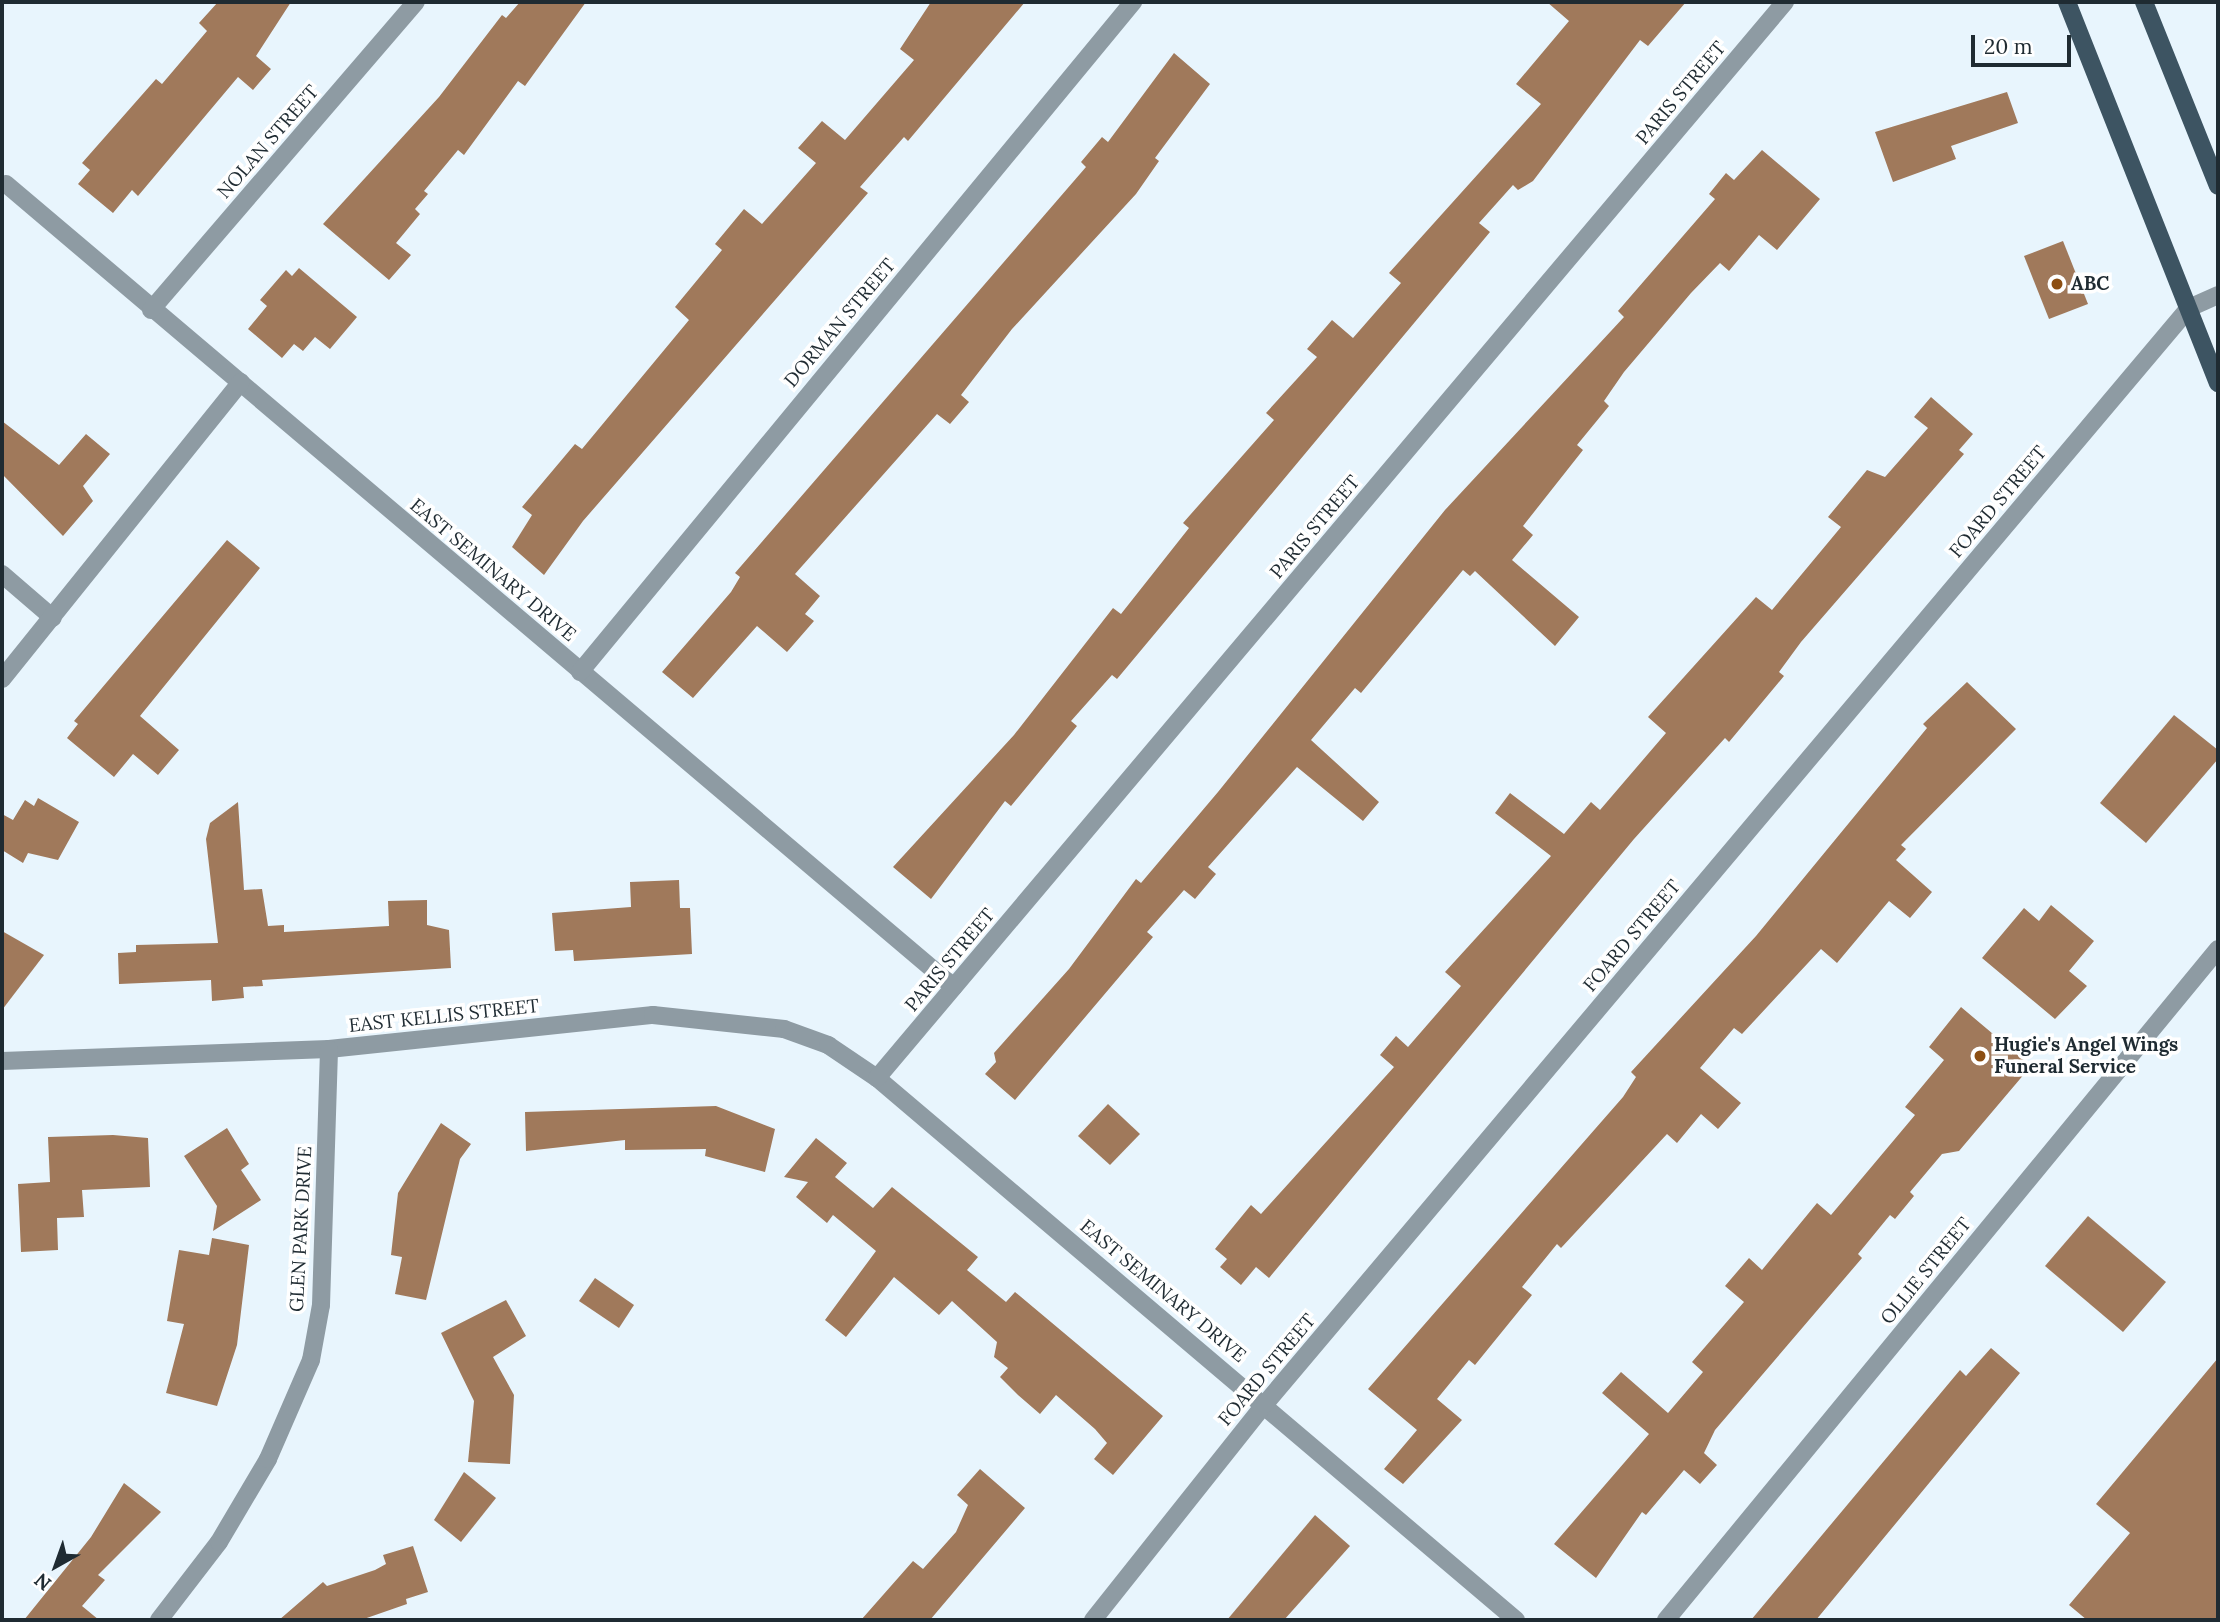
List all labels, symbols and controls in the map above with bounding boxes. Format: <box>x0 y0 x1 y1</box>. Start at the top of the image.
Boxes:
scale bar <box>1975 21 2075 65</box>
text: 20 m <box>1984 33 2033 60</box>
street label: PARIS STREET <box>1631 37 1731 149</box>
street label: NOLAN STREET <box>213 81 323 203</box>
street label: DORMAN STREET <box>780 254 900 392</box>
place label: ABC <box>2071 273 2109 295</box>
marker: ABC <box>2049 276 2065 292</box>
street label: FOARD STREET <box>1945 442 2051 562</box>
street label: PARIS STREET <box>1265 471 1365 583</box>
street label: EAST SEMINARY DRIVE <box>405 494 581 646</box>
street label: FOARD STREET <box>1579 876 1685 996</box>
street label: PARIS STREET <box>900 904 1000 1016</box>
street label: EAST KELLIS STREET <box>348 995 540 1037</box>
place label: Hugie's Angel Wings Funeral Service <box>1994 1034 2178 1078</box>
marker: Hugie's Angel Wings Funeral Service <box>1972 1048 1988 1064</box>
street label: GLEN PARK DRIVE <box>285 1146 317 1312</box>
street label: OLLIE STREET <box>1876 1213 1976 1329</box>
street label: EAST SEMINARY DRIVE <box>1075 1215 1251 1367</box>
street label: FOARD STREET <box>1214 1310 1320 1430</box>
north arrow <box>21 1531 91 1601</box>
text: N <box>29 1568 56 1596</box>

